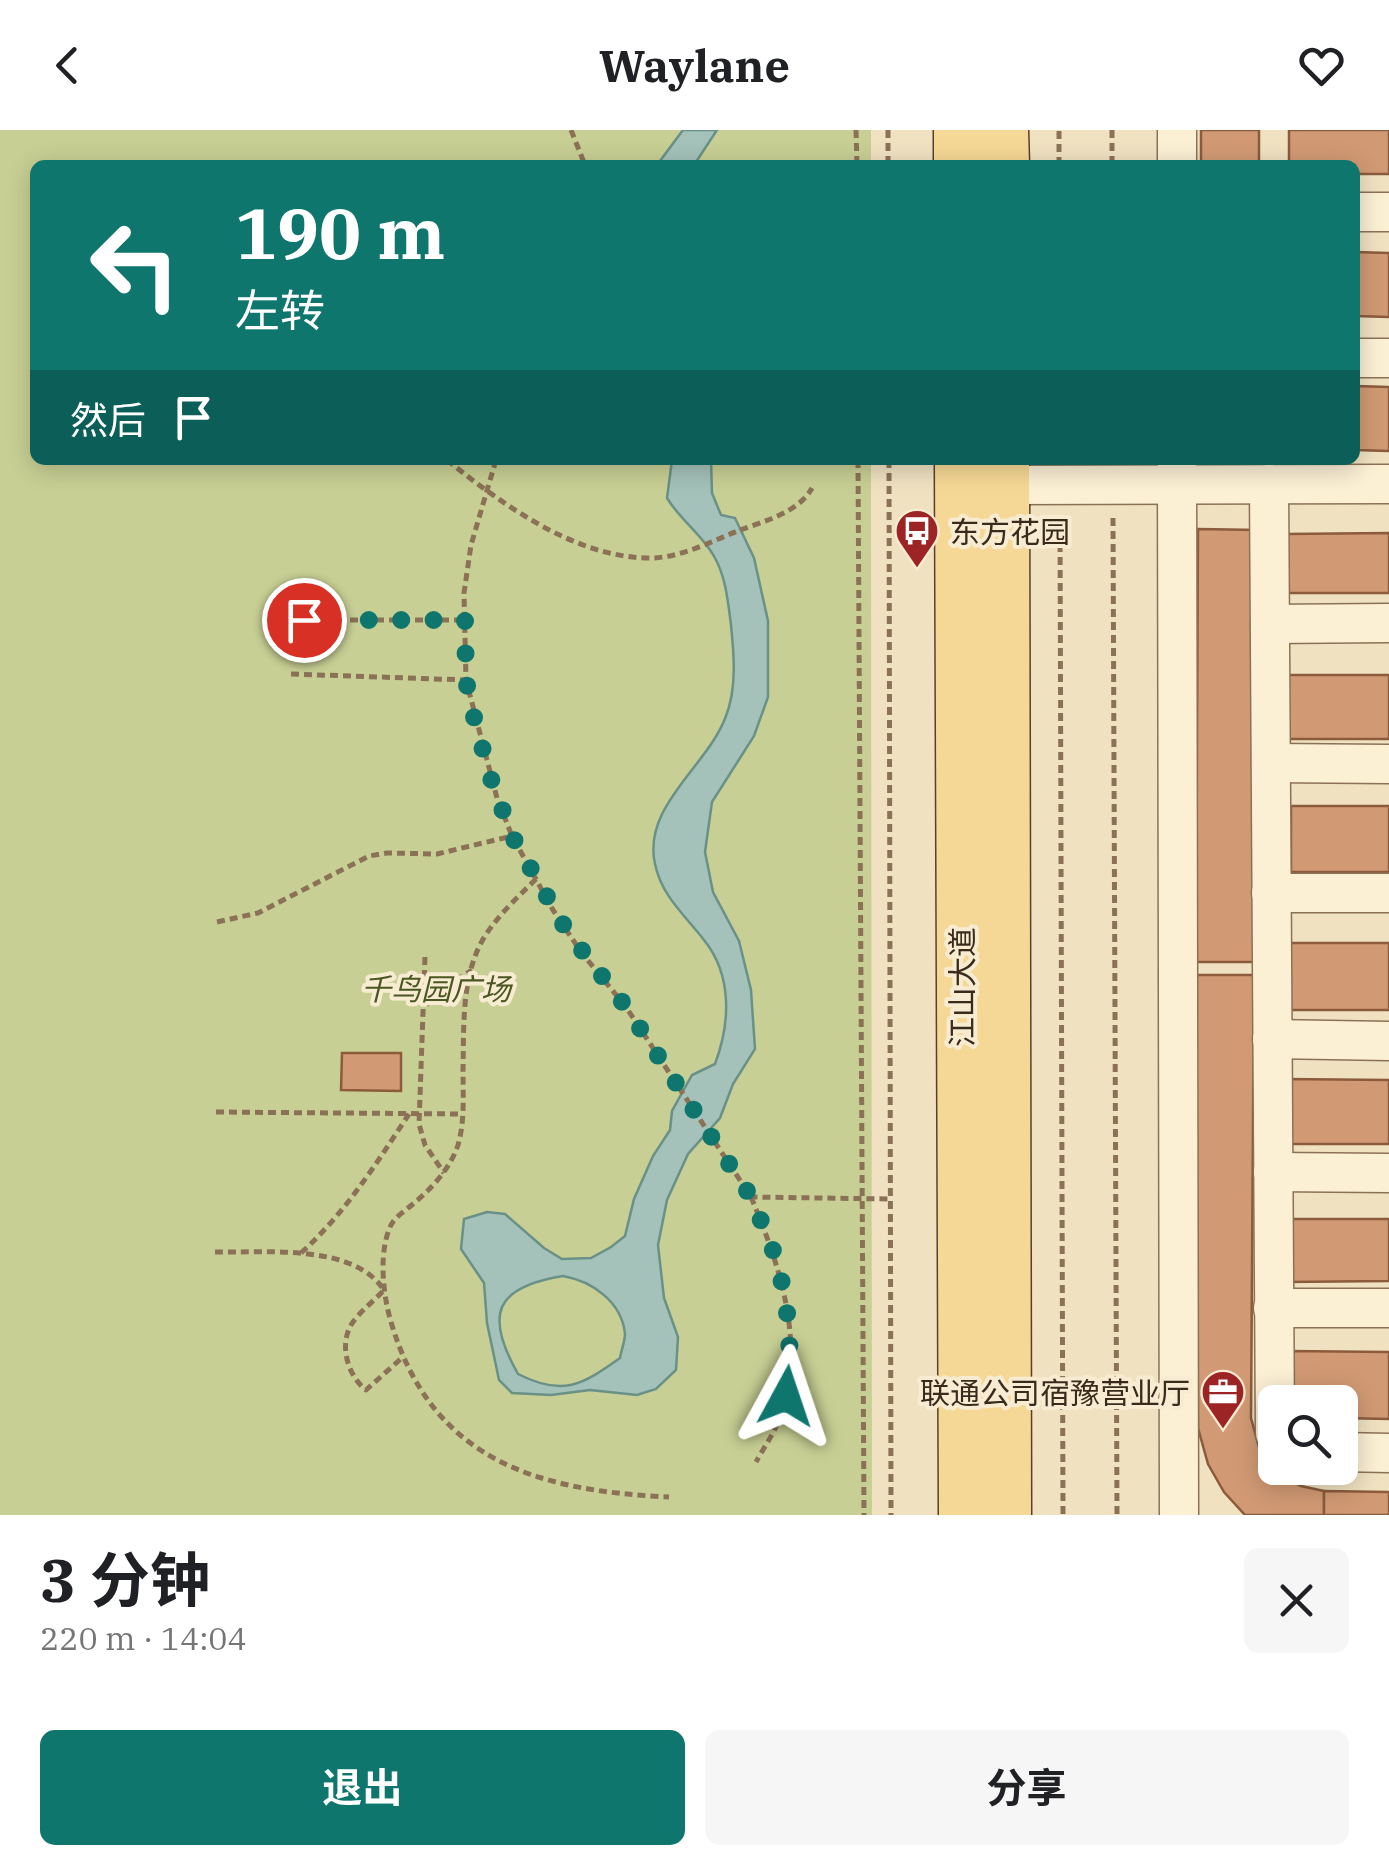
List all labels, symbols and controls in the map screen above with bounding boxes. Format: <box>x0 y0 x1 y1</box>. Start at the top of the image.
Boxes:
text: Waylane <box>599 36 790 94</box>
icon: back <box>40 38 95 93</box>
icon: heart <box>1294 38 1349 93</box>
text: 190 m <box>235 187 445 278</box>
icon: left <box>70 200 200 330</box>
text: 左转 <box>235 281 325 339</box>
icon: arrive <box>166 390 221 445</box>
text: 然后 <box>70 395 146 444</box>
bus stop icon: 东方花园 <box>894 508 940 569</box>
place label: 东方花园 <box>950 512 1070 551</box>
pin <box>262 578 347 663</box>
icon: arrive <box>277 593 332 648</box>
street label: 江山大道 <box>942 927 981 1047</box>
park label: 千鸟园广场 <box>361 969 514 1008</box>
position arrow <box>734 1344 838 1448</box>
office icon: 联通公司宿豫营业厅 <box>1200 1369 1246 1430</box>
place label: 联通公司宿豫营业厅 <box>920 1373 1190 1412</box>
map controls <box>1258 1385 1358 1485</box>
button: search <box>1258 1385 1358 1485</box>
text: 3 分钟 <box>40 1540 210 1619</box>
button: close <box>1244 1548 1349 1653</box>
text: 220 m · 14:04 <box>40 1617 247 1659</box>
button: 退出 <box>40 1730 685 1845</box>
button: 分享 <box>705 1730 1349 1845</box>

